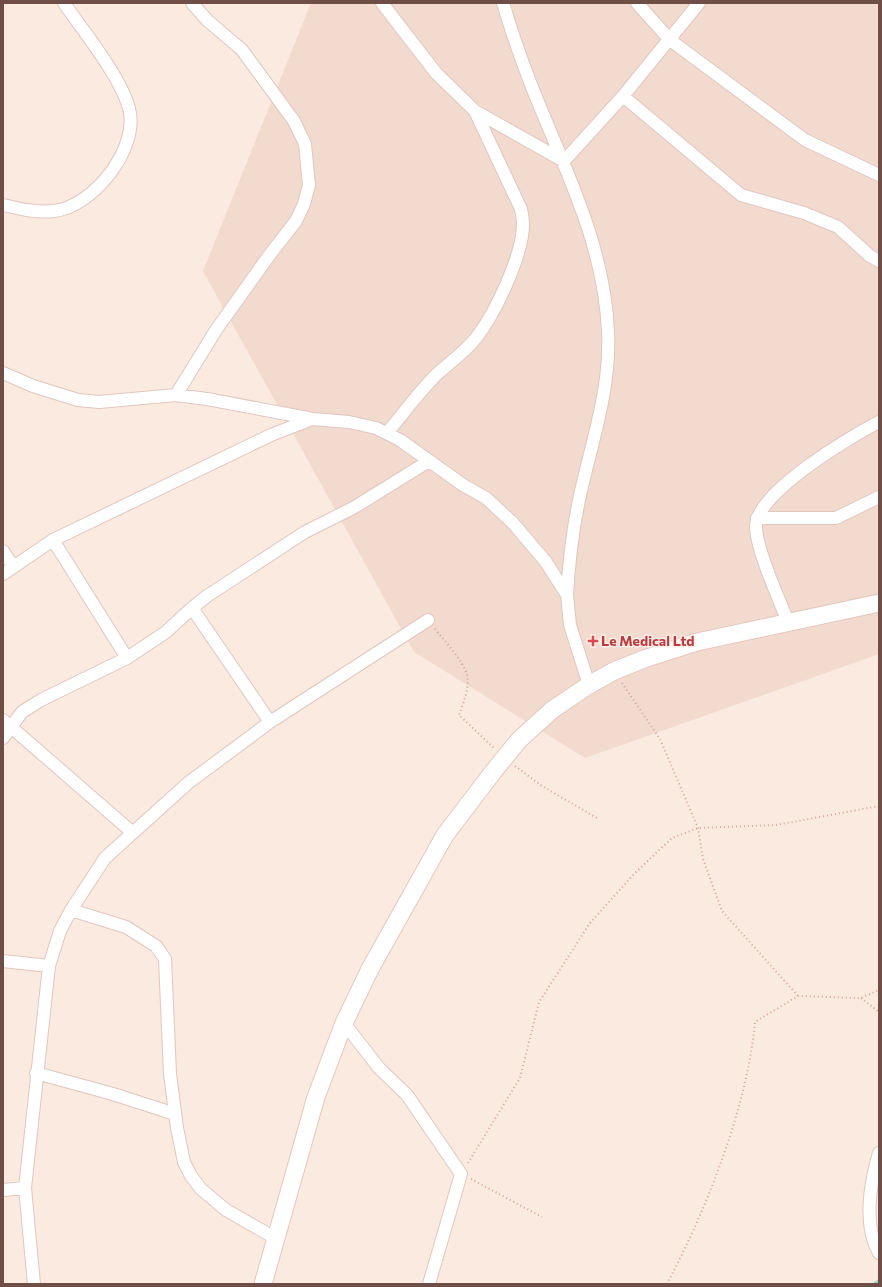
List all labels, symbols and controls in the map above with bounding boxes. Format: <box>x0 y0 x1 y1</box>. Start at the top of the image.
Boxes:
place label: Le Medical Ltd <box>601 632 695 649</box>
marker: Le Medical Ltd <box>588 636 598 646</box>

